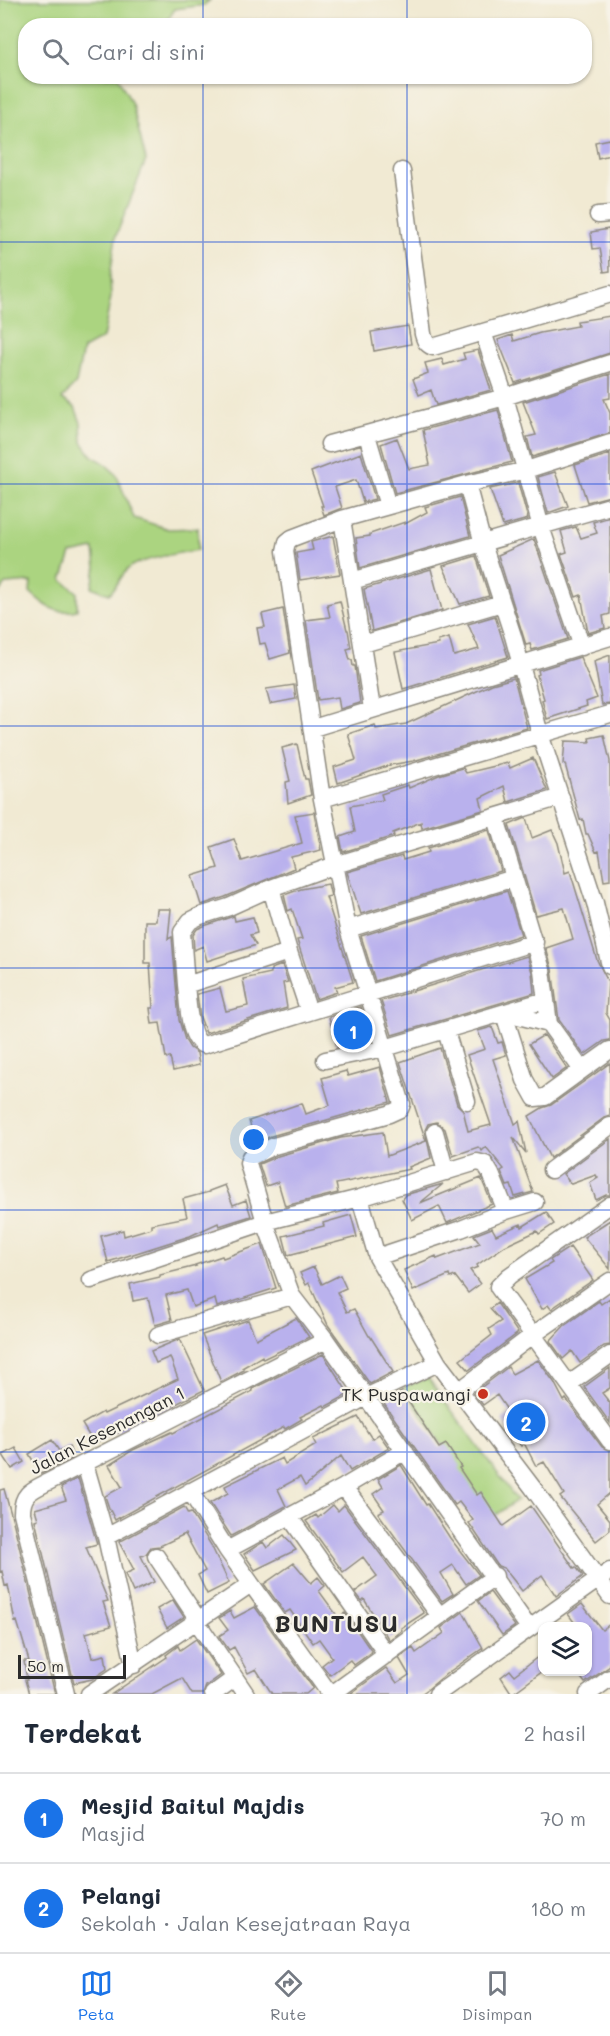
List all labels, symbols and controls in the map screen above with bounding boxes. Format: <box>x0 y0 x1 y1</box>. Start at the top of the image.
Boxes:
search box <box>18 18 592 84</box>
icon: search <box>39 35 72 68</box>
text: Cari di sini <box>87 37 205 66</box>
pin: 1 <box>334 1008 372 1052</box>
your location <box>239 1125 268 1154</box>
street label: Jalan Kesenangan 1 <box>25 1380 189 1480</box>
place label: TK Puspawangi <box>341 1382 471 1406</box>
marker: TK Puspawangi <box>476 1387 490 1401</box>
pin: 2 <box>506 1400 546 1444</box>
district label: BUNTUSU <box>275 1607 399 1638</box>
map controls <box>538 1622 592 1676</box>
button: layers <box>538 1622 592 1676</box>
scale bar <box>18 1652 126 1680</box>
text: 50 m <box>27 1655 64 1676</box>
text: Terdekat <box>24 1716 142 1750</box>
text: 2 hasil <box>524 1720 586 1746</box>
text: Mesjid Baitul Majdis <box>81 1791 305 1820</box>
text: 1 <box>39 1805 48 1831</box>
text: 70 m <box>540 1805 586 1831</box>
text: Masjid <box>81 1820 145 1846</box>
text: Pelangi <box>81 1881 162 1910</box>
text: 2 <box>38 1895 49 1921</box>
text: 180 m <box>530 1895 586 1921</box>
text: Sekolah · Jalan Kesejatraan Raya <box>81 1910 411 1936</box>
tab: Peta <box>78 1967 115 2024</box>
tab: Rute <box>270 1967 306 2024</box>
tab: Disimpan <box>462 1967 532 2024</box>

